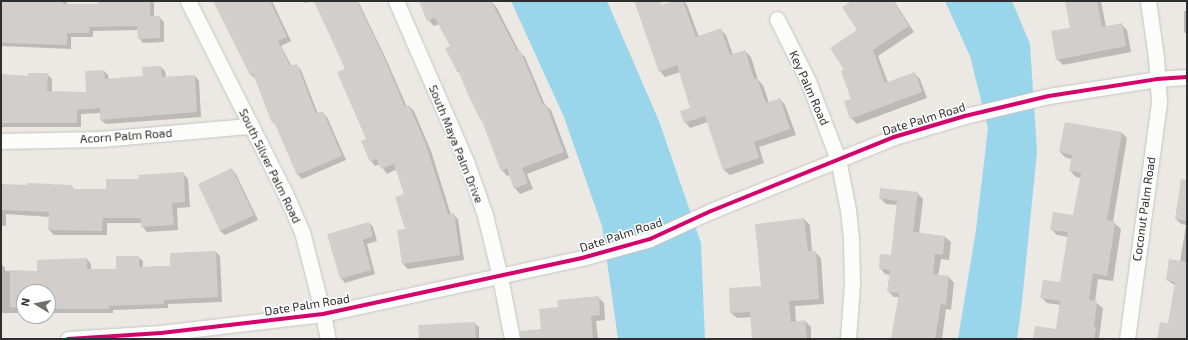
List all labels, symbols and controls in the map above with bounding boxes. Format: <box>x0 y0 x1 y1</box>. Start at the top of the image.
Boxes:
street label: Key Palm Road <box>786 48 832 128</box>
street label: South Maya Palm Drive <box>426 83 486 205</box>
street label: Date Palm Road <box>881 100 967 138</box>
street label: South Silver Palm Road <box>236 106 304 226</box>
street label: Acorn Palm Road <box>79 126 173 146</box>
street label: Coconut Palm Road <box>1130 156 1158 262</box>
street label: Date Palm Road <box>578 215 664 255</box>
north arrow <box>16 284 56 324</box>
street label: Date Palm Road <box>263 291 351 319</box>
text: N <box>18 297 32 307</box>

